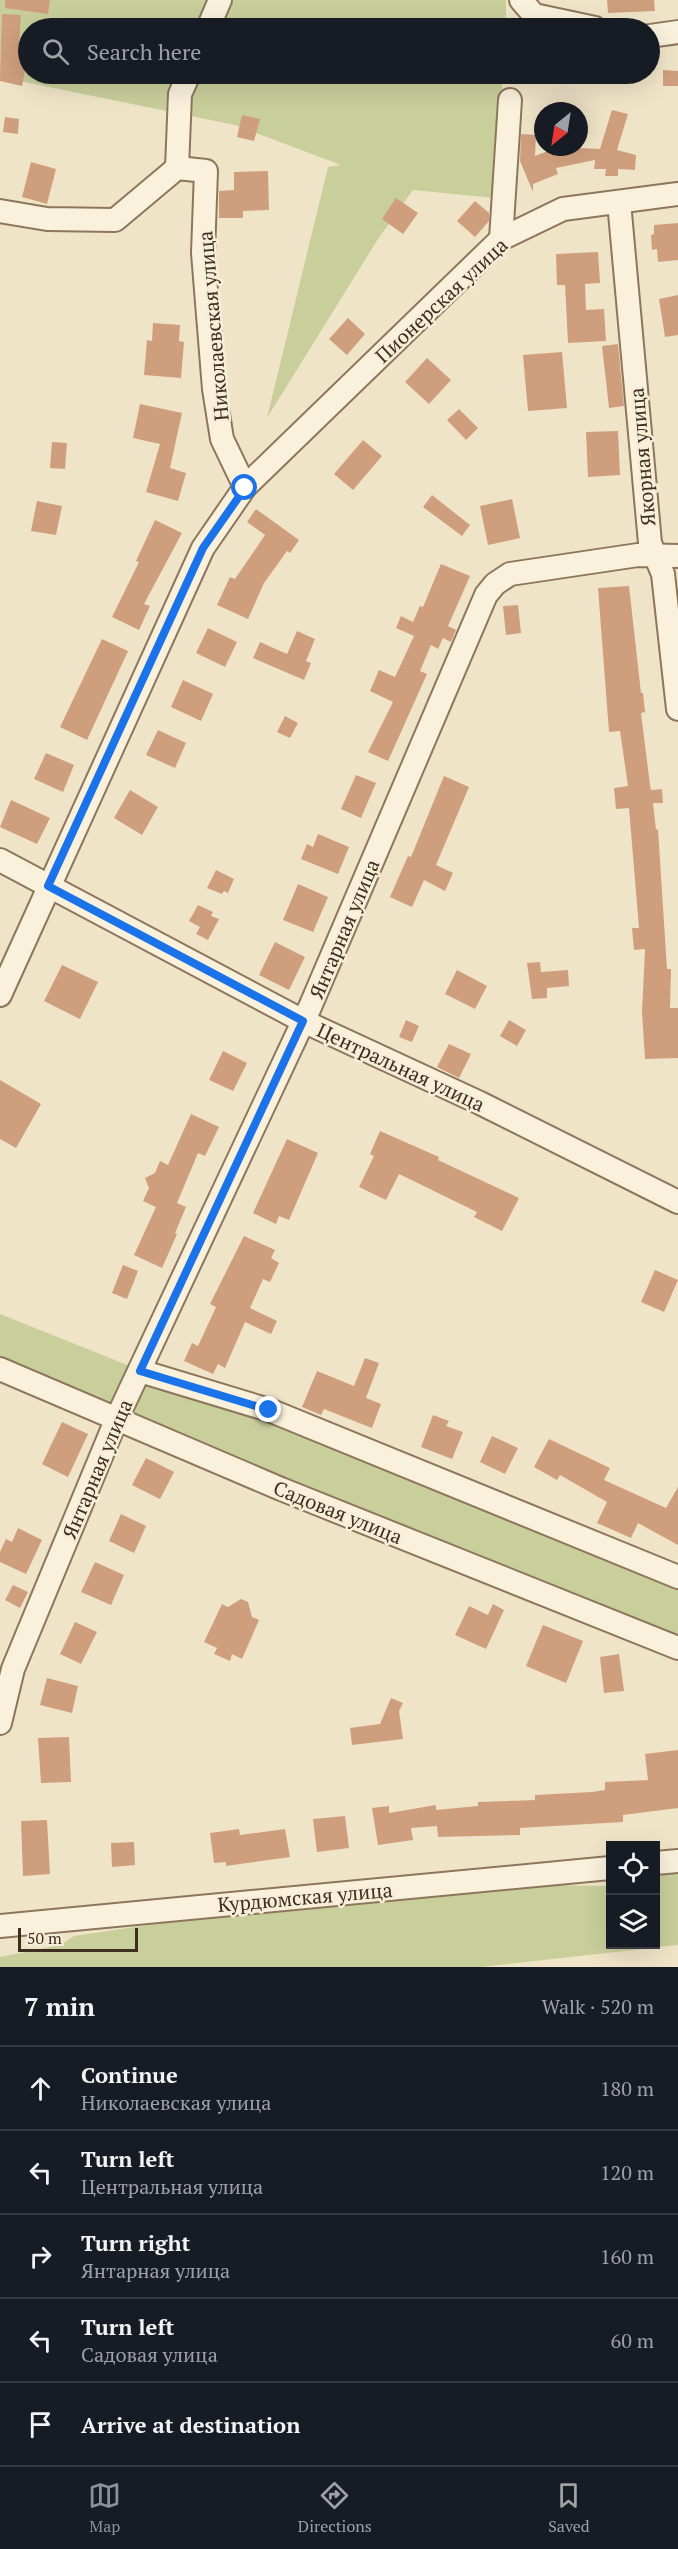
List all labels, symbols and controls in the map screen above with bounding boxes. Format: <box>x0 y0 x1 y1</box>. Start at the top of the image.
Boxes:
search box <box>18 18 660 84</box>
icon: search <box>39 35 72 68</box>
text: Search here <box>87 37 201 66</box>
north arrow <box>534 102 588 156</box>
street label: Николаевская улица <box>191 230 235 422</box>
street label: Пионерская улица <box>369 231 513 369</box>
street label: Якорная улица <box>623 387 661 527</box>
route start <box>231 474 257 500</box>
street label: Янтарная улица <box>302 855 386 1003</box>
street label: Центральная улица <box>313 1016 489 1118</box>
street label: Янтарная улица <box>55 1395 139 1543</box>
route end <box>255 1396 281 1422</box>
street label: Садовая улица <box>270 1474 406 1550</box>
map controls <box>606 1841 660 1949</box>
button: locate <box>606 1841 660 1895</box>
street label: Курдюмская улица <box>216 1876 394 1918</box>
button: layers <box>606 1895 660 1949</box>
scale bar <box>18 1925 138 1952</box>
text: 50 m <box>27 1927 62 1949</box>
text: 7 min <box>24 1989 95 2023</box>
text: Walk · 520 m <box>542 1993 654 2020</box>
text: Continue <box>81 2060 178 2089</box>
icon: ahead <box>24 2072 57 2105</box>
text: 180 m <box>600 2075 654 2102</box>
text: Николаевская улица <box>81 2089 271 2116</box>
text: Turn left <box>81 2144 174 2173</box>
icon: left <box>24 2156 57 2189</box>
text: 120 m <box>600 2159 654 2186</box>
text: Центральная улица <box>81 2173 263 2200</box>
text: Turn right <box>81 2228 190 2257</box>
icon: right <box>24 2240 57 2273</box>
text: 160 m <box>600 2243 654 2270</box>
text: Янтарная улица <box>81 2257 230 2284</box>
text: Turn left <box>81 2312 174 2341</box>
icon: left <box>24 2324 57 2357</box>
text: 60 m <box>611 2327 654 2354</box>
text: Садовая улица <box>81 2341 218 2368</box>
icon: arrive <box>24 2408 57 2441</box>
text: Arrive at destination <box>81 2410 300 2439</box>
tab: Map <box>88 2479 121 2537</box>
tab: Directions <box>298 2479 372 2537</box>
tab: Saved <box>548 2479 590 2537</box>

